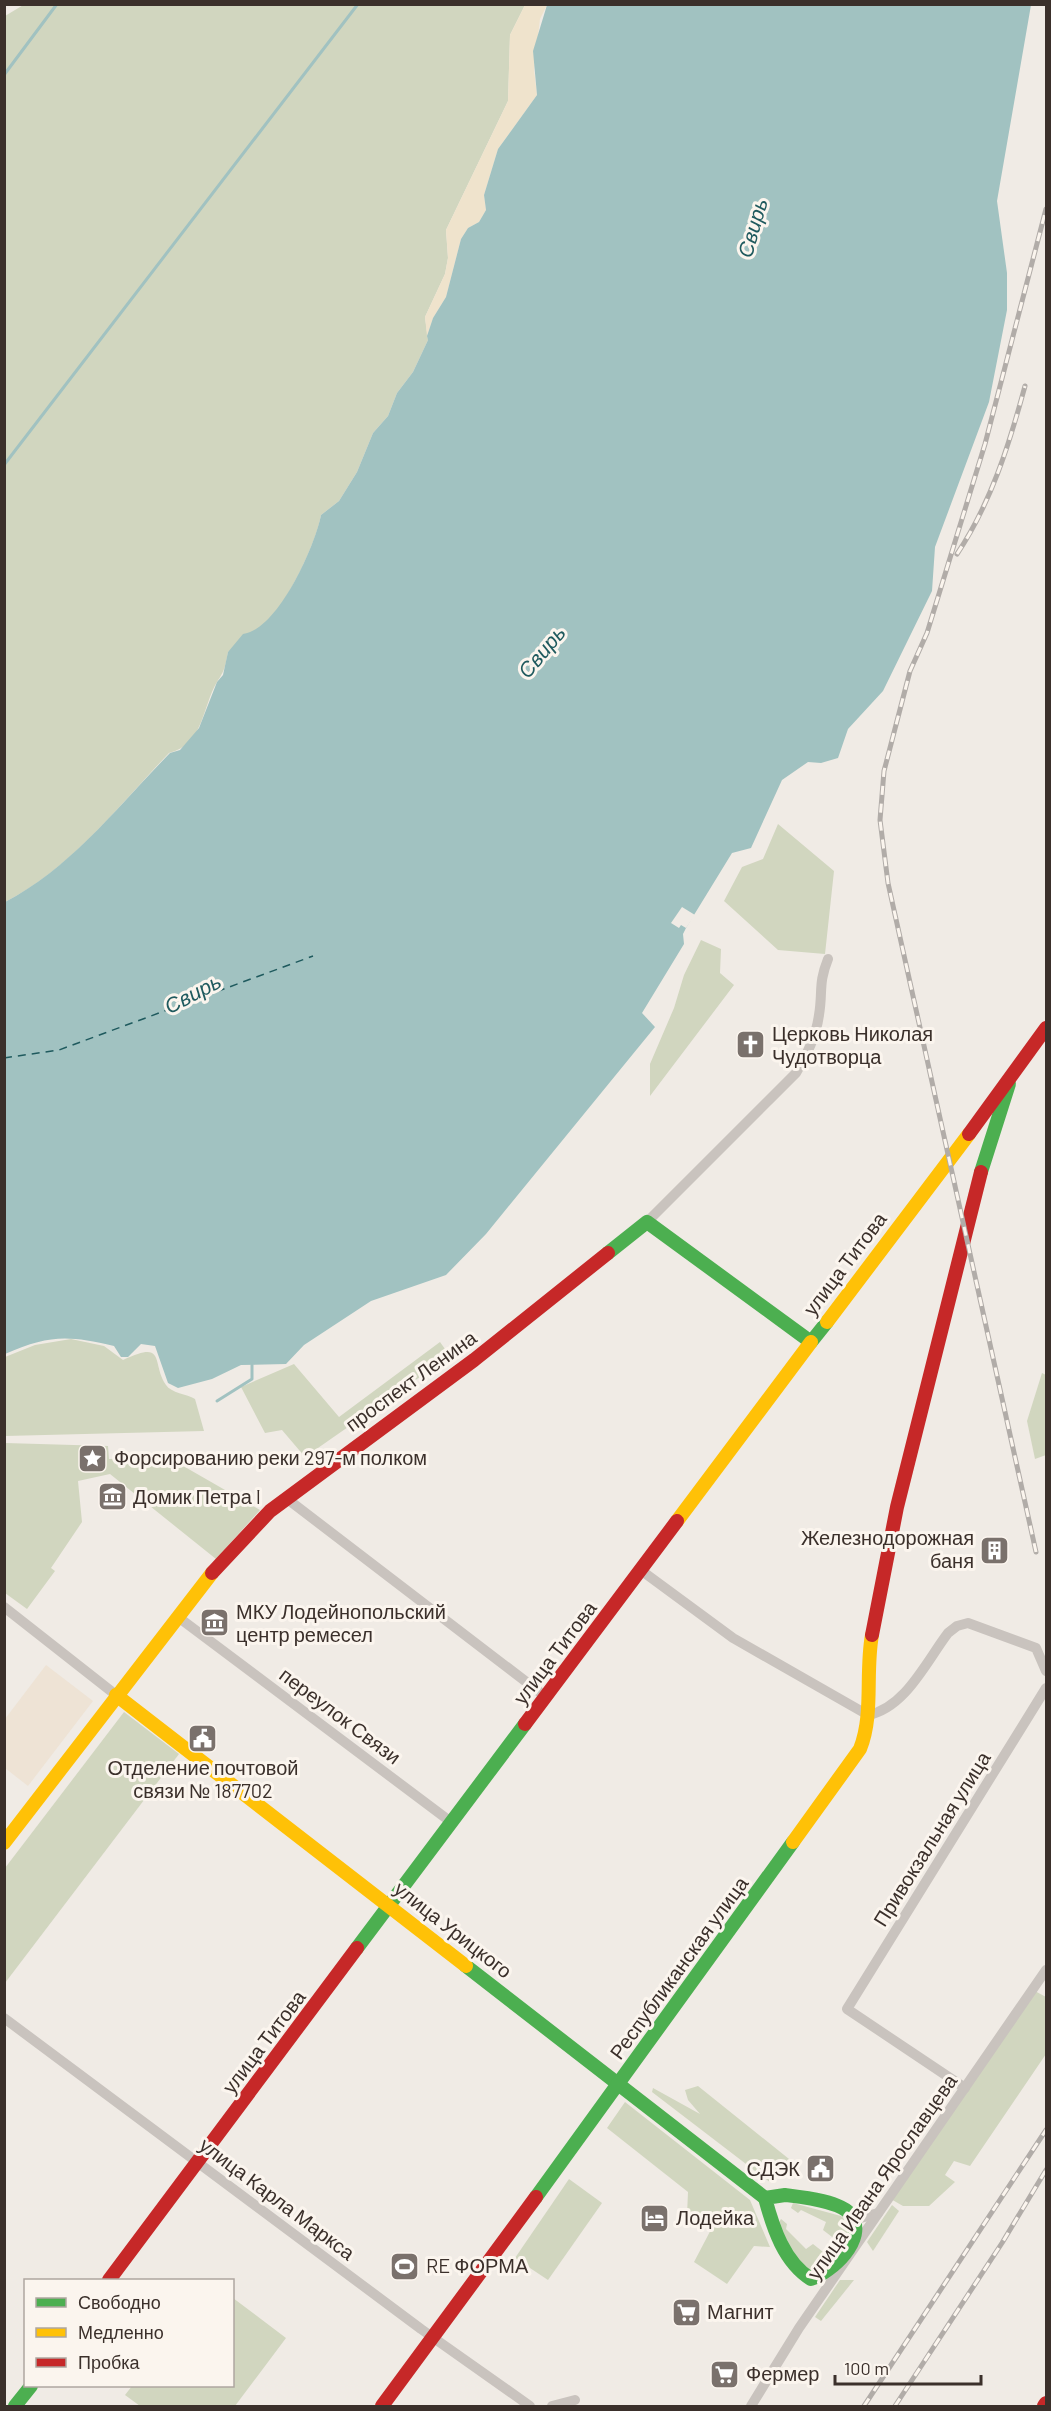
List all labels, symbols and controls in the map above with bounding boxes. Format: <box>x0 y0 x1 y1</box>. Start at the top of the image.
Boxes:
water label: Свирь <box>731 195 772 260</box>
water label: Свирь <box>512 620 570 682</box>
water label: Свирь <box>160 967 225 1018</box>
place label: Церковь Николая Чудотворца <box>772 1021 933 1068</box>
church icon: Церковь Николая Чудотворца <box>735 1029 767 1061</box>
street label: улица Титова <box>798 1206 891 1320</box>
street label: проспект Ленина <box>340 1324 481 1436</box>
place icon: Форсированию реки 297-м полком <box>77 1442 109 1474</box>
place label: Форсированию реки 297-м полком <box>114 1445 427 1469</box>
museum icon: Домик Петра I <box>96 1481 128 1513</box>
place label: Домик Петра I <box>133 1484 261 1508</box>
place label: Железнодорожная баня <box>801 1525 974 1572</box>
building icon: Железнодорожная баня <box>979 1534 1011 1566</box>
street label: улица Титова <box>508 1595 601 1709</box>
place label: МКУ Лодейнопольский центр ремесел <box>236 1599 446 1646</box>
museum icon: МКУ Лодейнопольский центр ремесел <box>199 1607 231 1639</box>
street label: переулок Связи <box>275 1662 406 1769</box>
public building icon: Отделение почтовой связи № 187702 <box>187 1722 219 1754</box>
street label: Привокзальная улица <box>868 1746 995 1930</box>
place label: Отделение почтовой связи № 187702 <box>107 1755 299 1802</box>
street label: Республиканская улица <box>604 1871 753 2063</box>
street label: улица Урицкого <box>390 1876 517 1983</box>
street label: улица Титова <box>217 1984 310 2098</box>
street label: улица Ивана Ярославцева <box>801 2068 962 2284</box>
street label: улица Карла Маркса <box>195 2132 361 2265</box>
public building icon: СДЭК <box>805 2153 837 2185</box>
place label: СДЭК <box>746 2156 800 2180</box>
hotel icon: Лодейка <box>639 2202 671 2234</box>
place label: Лодейка <box>676 2205 755 2229</box>
sports icon: RE ФОРМА <box>389 2250 421 2282</box>
place label: RE ФОРМА <box>426 2253 529 2277</box>
legend <box>24 2279 234 2387</box>
text: Свободно <box>78 2291 161 2313</box>
supermarket icon: Магнит <box>670 2296 702 2328</box>
place label: Магнит <box>707 2299 774 2323</box>
text: Медленно <box>78 2321 164 2343</box>
scale bar <box>835 2348 980 2386</box>
text: Пробка <box>78 2351 141 2373</box>
text: 100 m <box>844 2357 889 2379</box>
supermarket icon: Фермер <box>709 2358 741 2390</box>
place label: Фермер <box>746 2361 819 2385</box>

